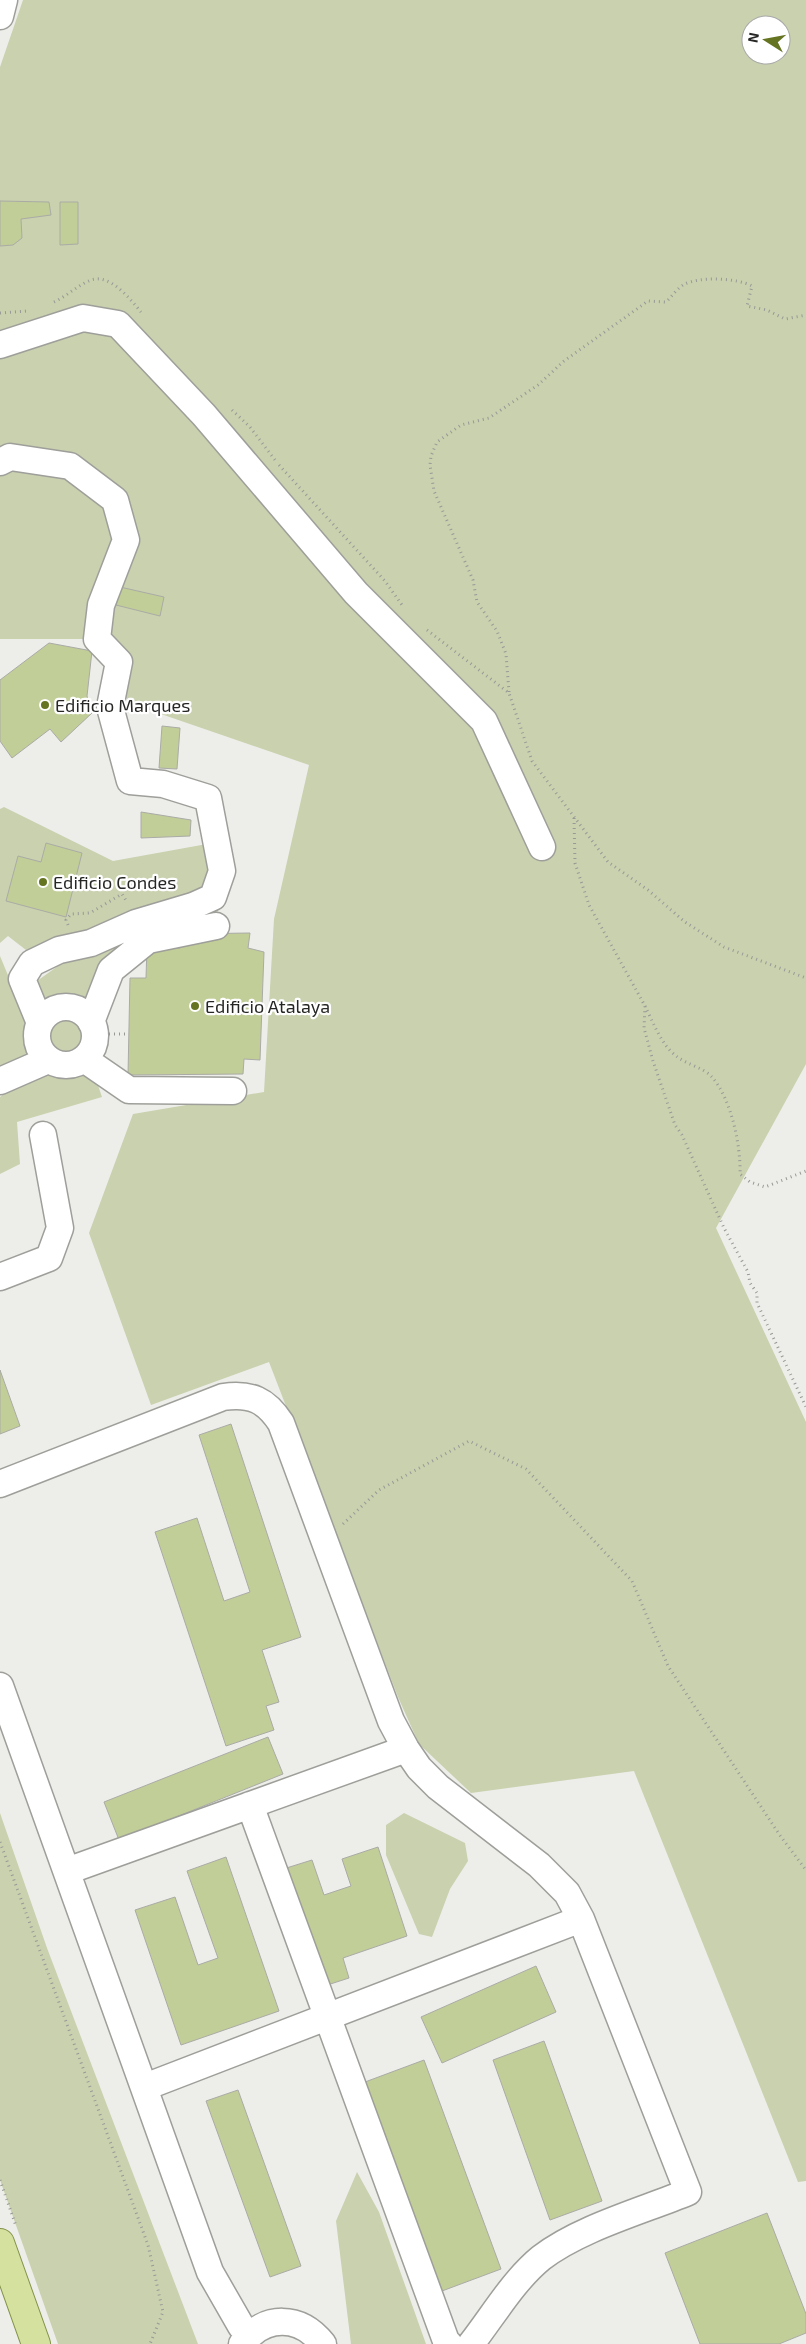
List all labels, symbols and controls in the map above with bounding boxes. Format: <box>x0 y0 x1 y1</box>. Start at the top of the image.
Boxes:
north arrow <box>741 15 791 65</box>
text: N <box>743 31 762 44</box>
place label: Edificio Marques <box>55 694 190 716</box>
marker: Edificio Marques <box>39 699 51 711</box>
place label: Edificio Condes <box>53 871 176 893</box>
marker: Edificio Condes <box>37 876 49 888</box>
place label: Edificio Atalaya <box>205 995 330 1017</box>
marker: Edificio Atalaya <box>189 1000 201 1012</box>

